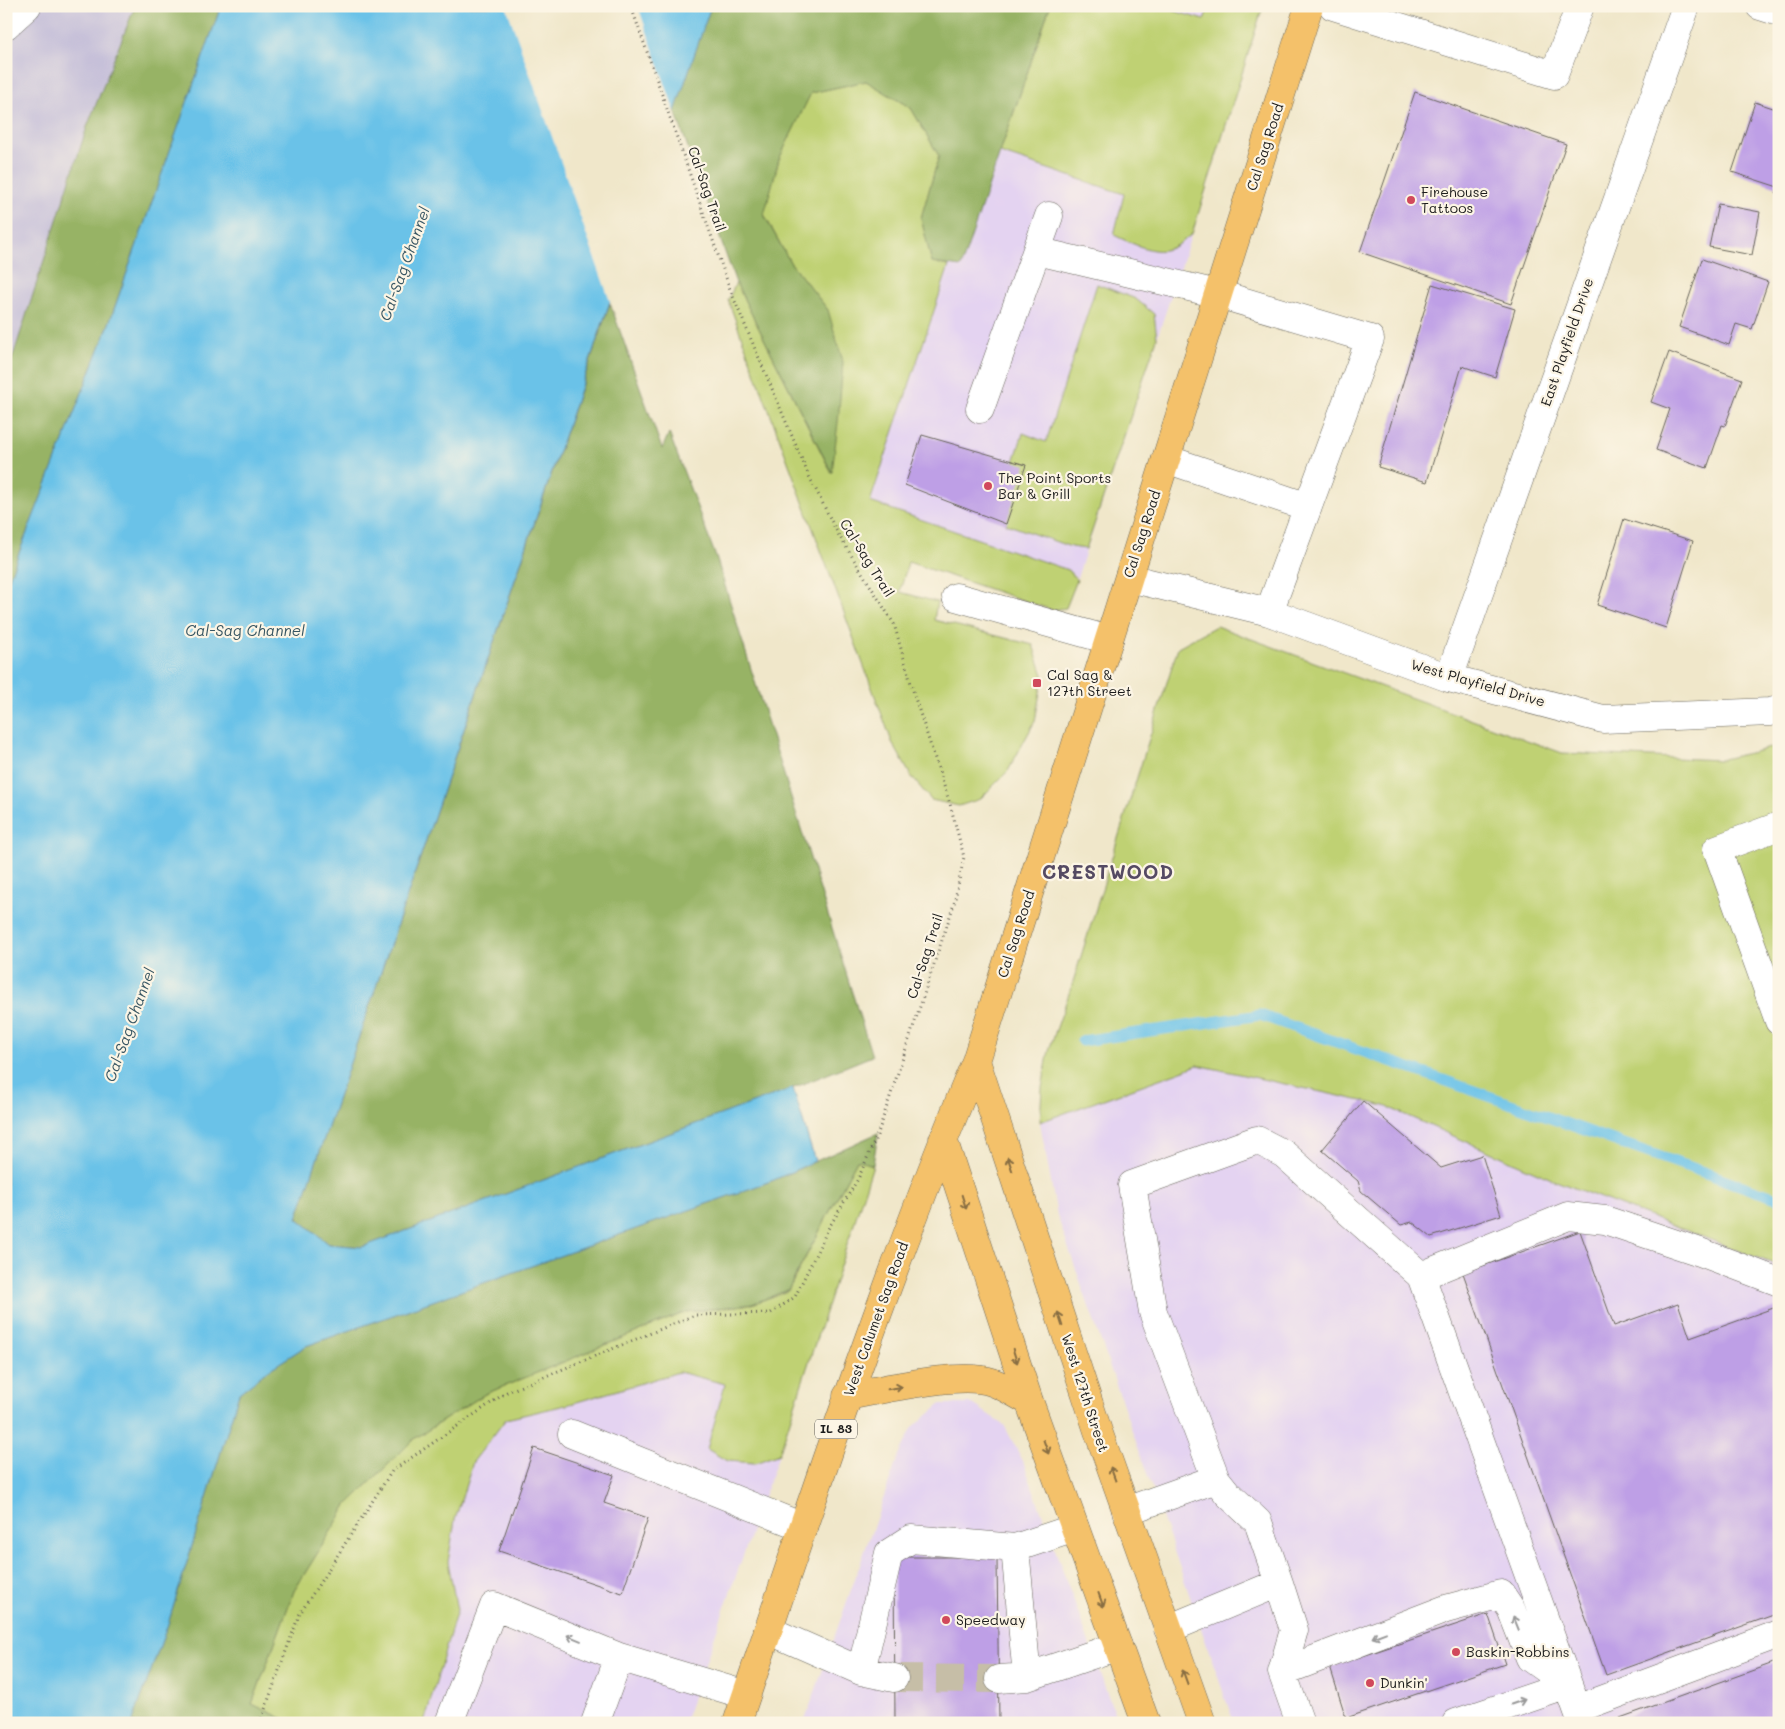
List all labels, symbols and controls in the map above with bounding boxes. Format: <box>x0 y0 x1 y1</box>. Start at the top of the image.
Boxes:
street label: Cal Sag Road <box>1241 101 1288 193</box>
street label: Cal-Sag Trail <box>684 144 731 234</box>
place label: Firehouse Tattoos <box>1421 182 1488 217</box>
marker: Firehouse Tattoos <box>1405 194 1417 206</box>
water label: Cal-Sag Channel <box>374 204 434 323</box>
street label: East Playfield Drive <box>1536 275 1597 409</box>
place label: The Point Sports Bar & Grill <box>998 468 1111 503</box>
marker: The Point Sports Bar & Grill <box>982 480 994 492</box>
street label: Cal Sag Road <box>1118 488 1165 580</box>
street label: Cal-Sag Trail <box>836 515 899 600</box>
water label: Cal-Sag Channel <box>185 620 305 640</box>
street label: West Playfield Drive <box>1409 654 1547 711</box>
place label: Cal Sag & 127th Street <box>1047 665 1132 700</box>
marker: Cal Sag & 127th Street <box>1031 677 1043 689</box>
district label: CRESTWOOD <box>1042 859 1174 884</box>
street label: Cal Sag Road <box>992 888 1039 980</box>
street label: Cal-Sag Trail <box>902 911 947 1001</box>
water label: Cal-Sag Channel <box>99 965 159 1084</box>
one-way arrow <box>1004 1157 1014 1173</box>
one-way arrow <box>960 1193 969 1209</box>
street label: West Calumet Sag Road <box>839 1239 912 1399</box>
one-way arrow <box>1055 1311 1065 1327</box>
street label: West 127th Street <box>1057 1331 1114 1454</box>
one-way arrow <box>1010 1348 1020 1364</box>
one-way arrow <box>887 1382 903 1392</box>
road number: IL 83 <box>815 1420 857 1438</box>
one-way arrow <box>1042 1439 1051 1454</box>
one-way arrow <box>1108 1467 1117 1483</box>
one-way arrow <box>1097 1592 1106 1607</box>
place label: Speedway <box>956 1610 1026 1629</box>
marker: Speedway <box>940 1614 952 1626</box>
one-way arrow <box>1511 1616 1520 1631</box>
one-way arrow <box>1372 1631 1387 1640</box>
one-way arrow <box>567 1633 582 1643</box>
place label: Baskin-Robbins <box>1466 1642 1570 1661</box>
marker: Baskin-Robbins <box>1450 1646 1462 1658</box>
one-way arrow <box>1180 1670 1189 1685</box>
place label: Dunkin' <box>1380 1673 1428 1692</box>
marker: Dunkin' <box>1364 1677 1376 1689</box>
one-way arrow <box>1510 1696 1526 1706</box>

